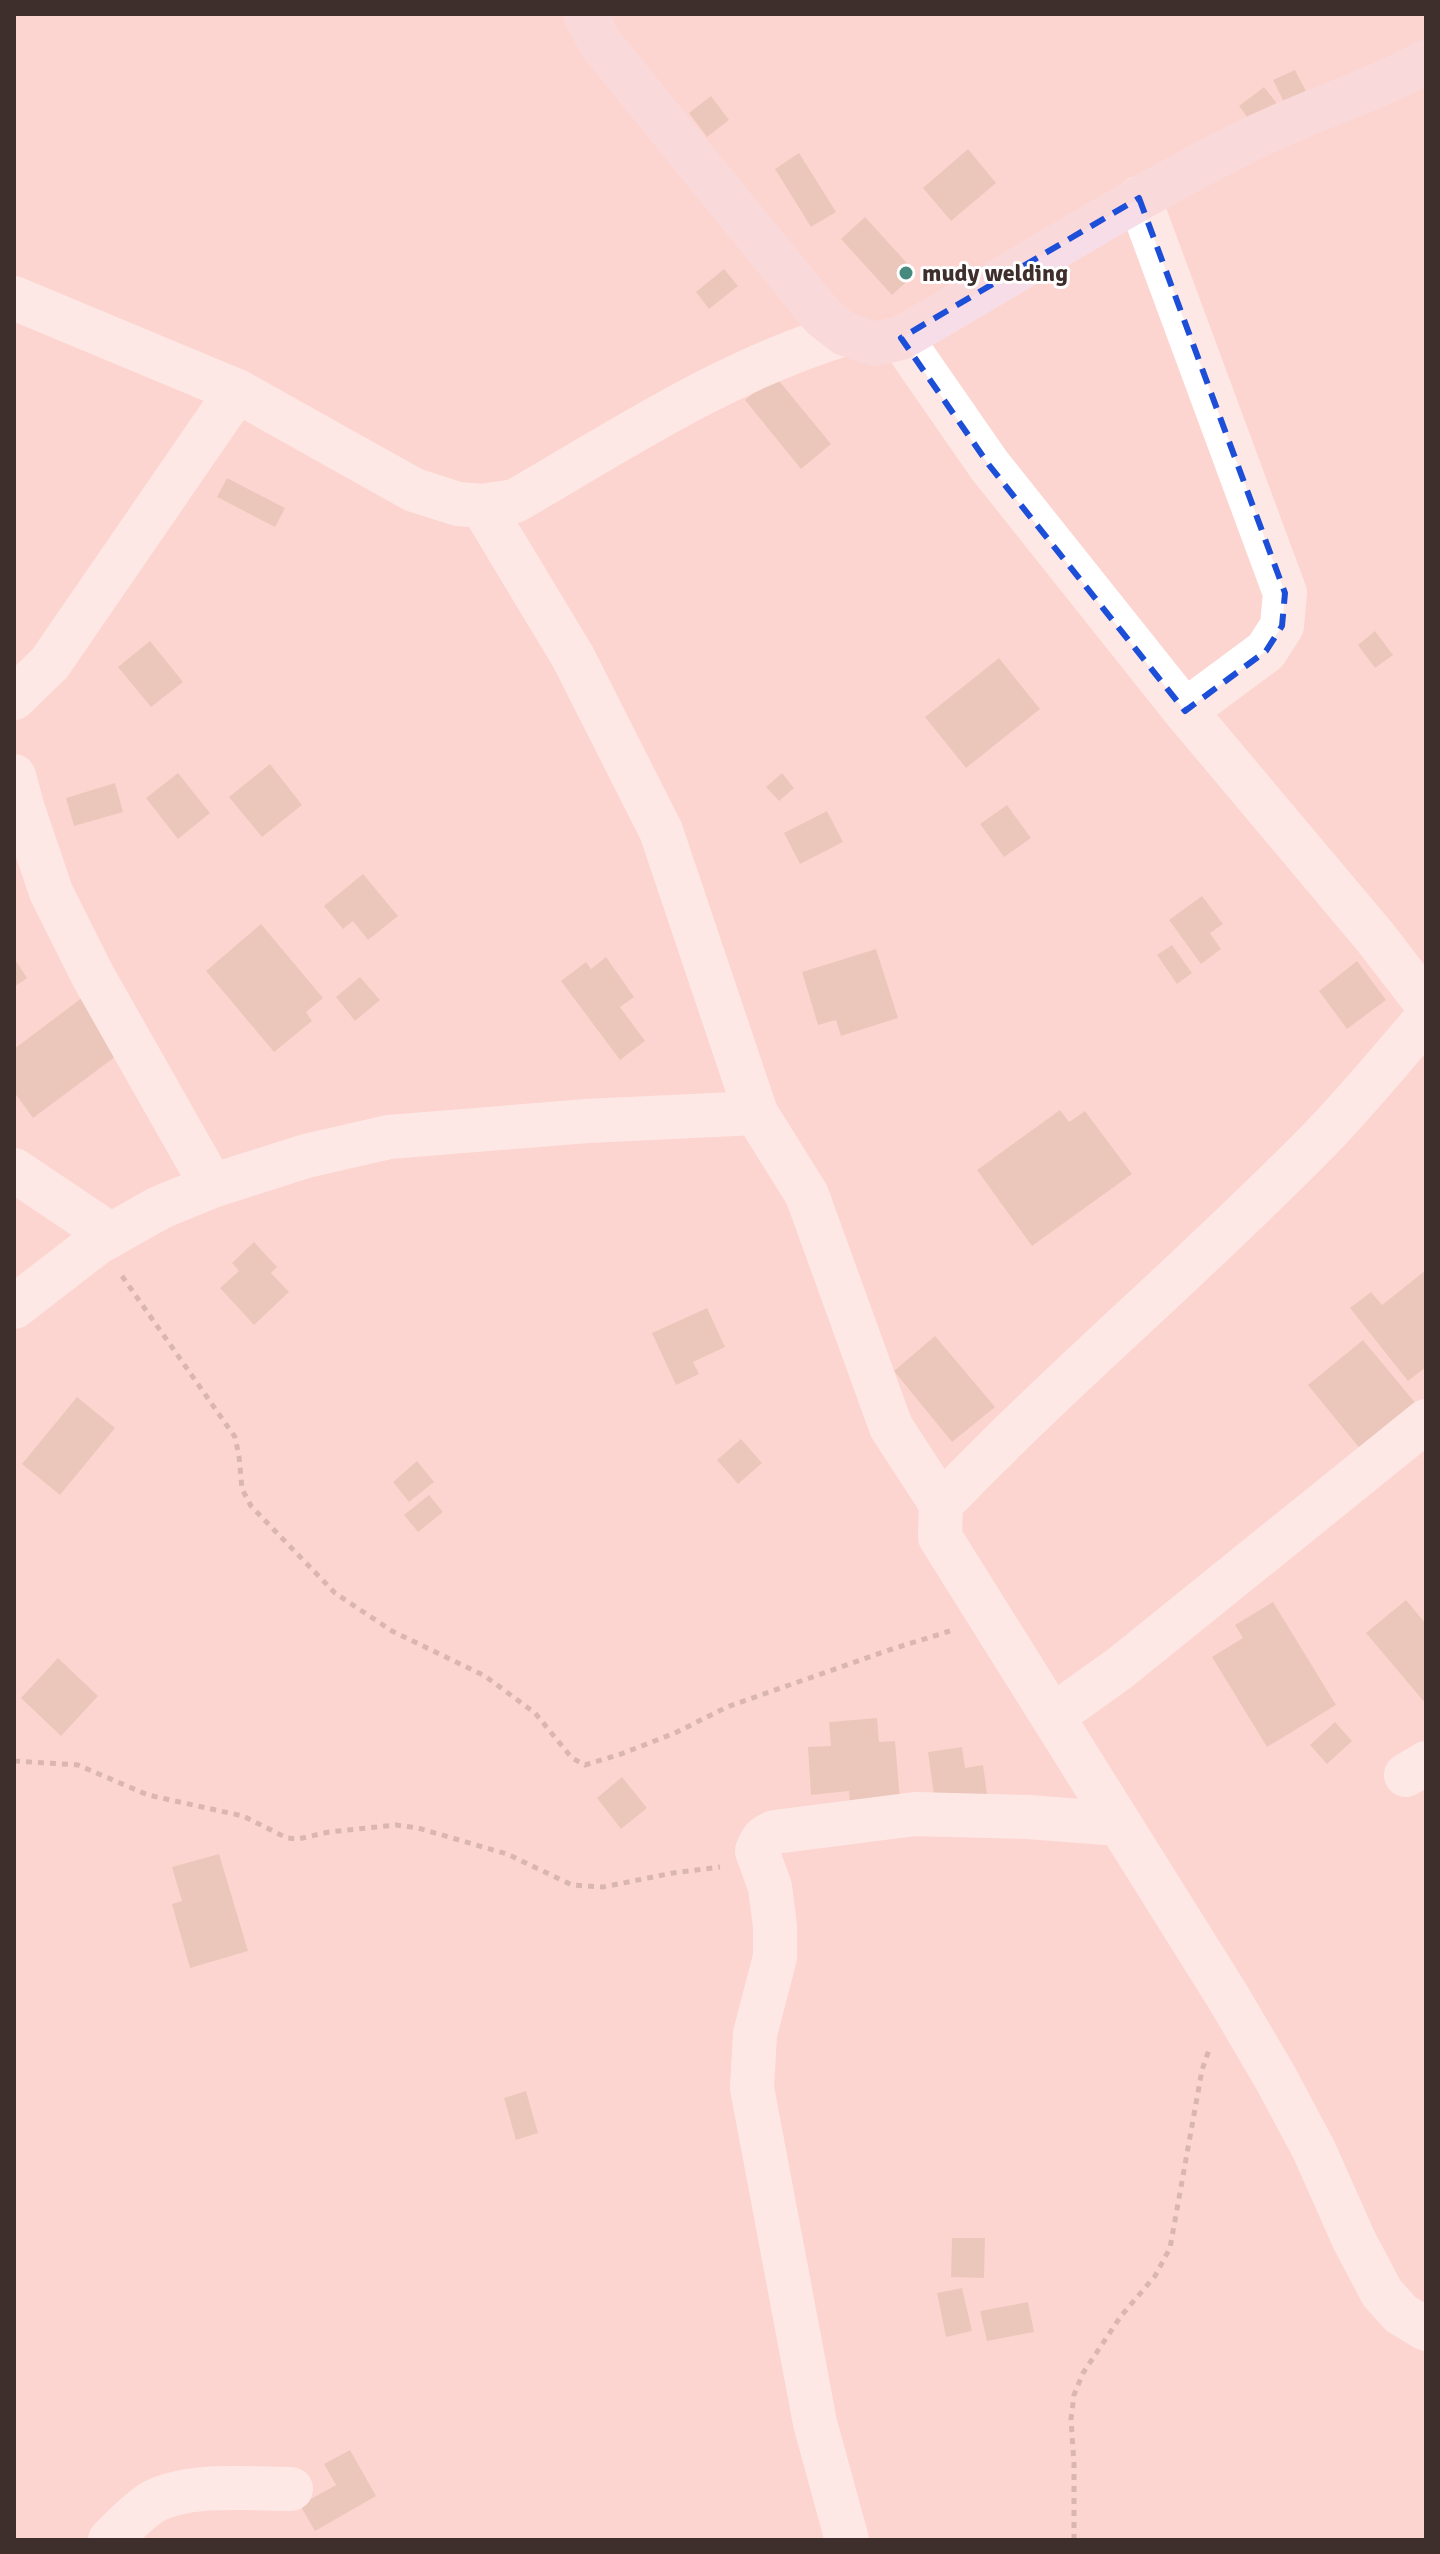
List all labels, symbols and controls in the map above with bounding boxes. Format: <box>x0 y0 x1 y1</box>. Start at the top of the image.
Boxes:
place label: mudy welding <box>922 258 1068 288</box>
marker: mudy welding <box>897 264 915 282</box>

